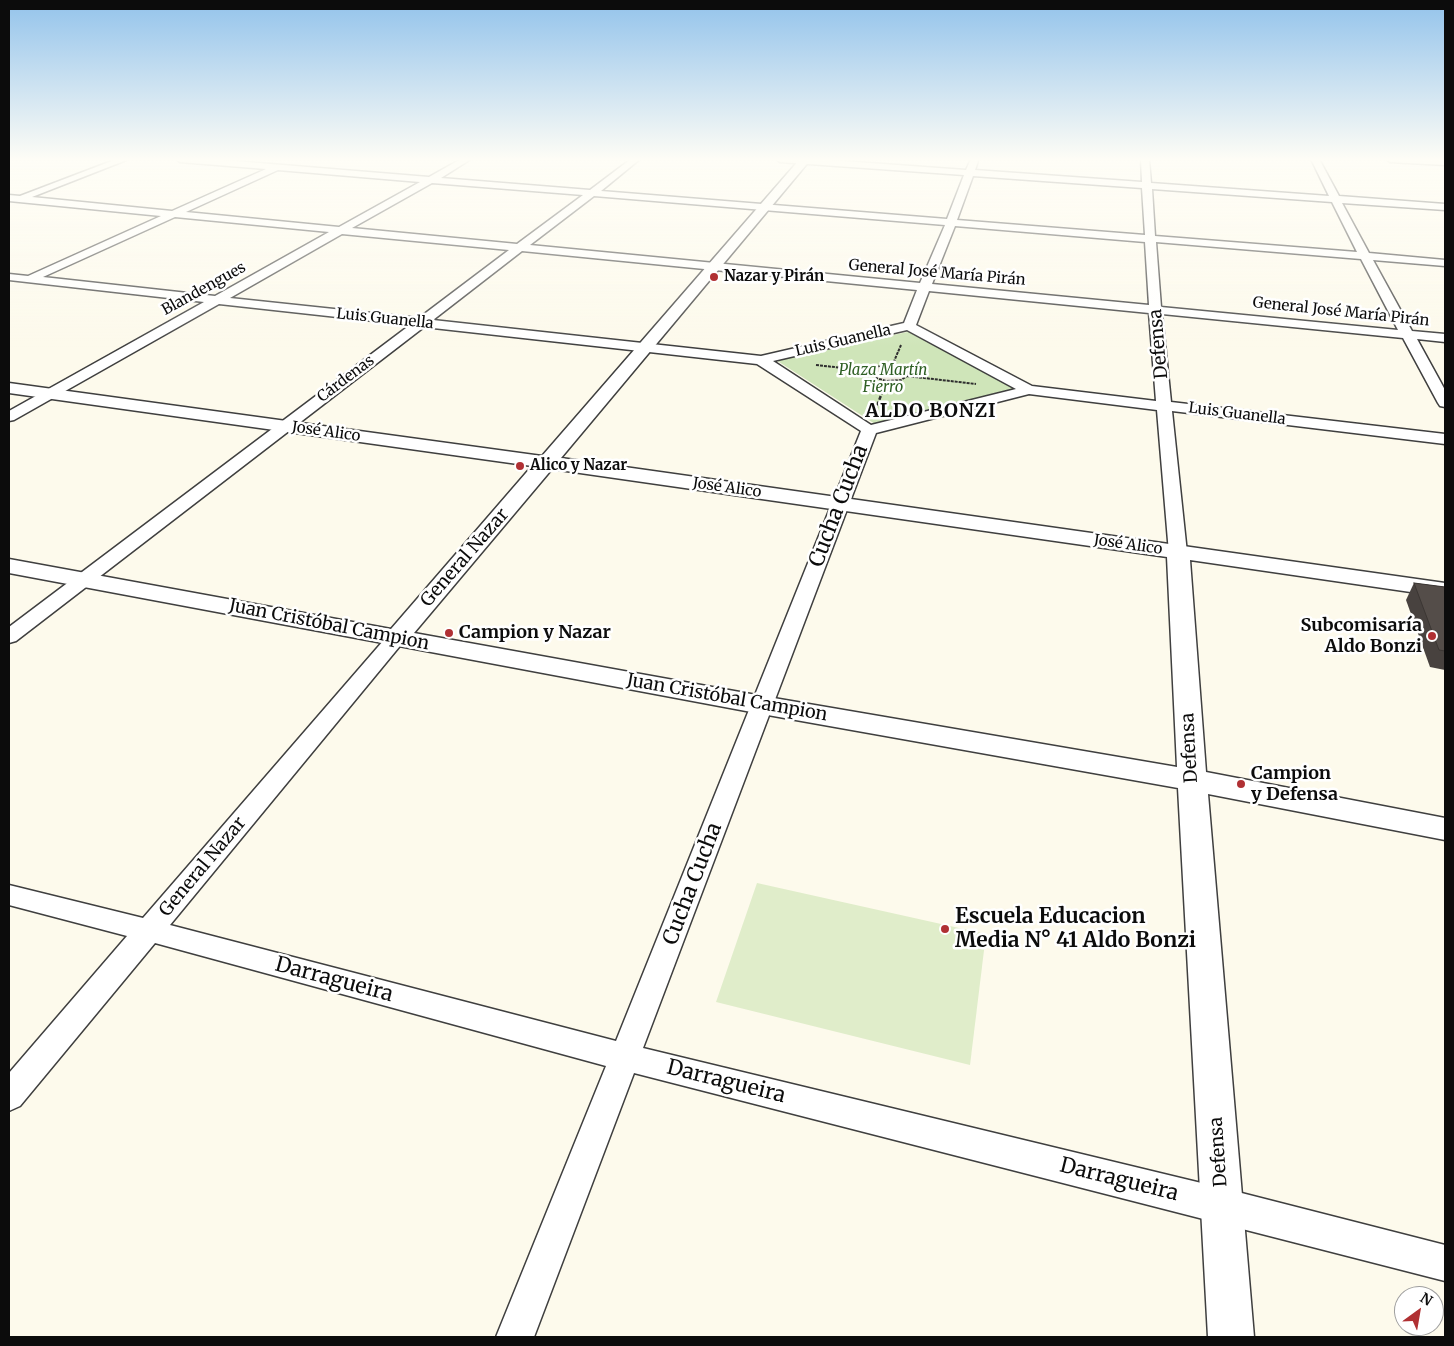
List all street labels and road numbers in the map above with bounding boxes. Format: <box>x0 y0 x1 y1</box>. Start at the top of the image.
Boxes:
street label: General José María Pirán <box>848 256 1026 290</box>
street label: Blandengues <box>159 259 249 319</box>
street label: General José María Pirán <box>1252 294 1430 330</box>
street label: Luis Guanella <box>336 305 434 333</box>
street label: Defensa <box>1145 308 1173 380</box>
street label: Luis Guanella <box>793 321 893 361</box>
street label: Cárdenas <box>314 352 378 406</box>
street label: Luis Guanella <box>1187 399 1287 429</box>
street label: José Alico <box>291 418 361 446</box>
street label: Cucha Cucha <box>804 441 874 571</box>
street label: José Alico <box>692 474 762 502</box>
street label: General Nazar <box>416 504 514 612</box>
street label: José Alico <box>1093 531 1163 559</box>
street label: Juan Cristóbal Campion <box>227 595 431 655</box>
street label: Juan Cristóbal Campion <box>625 670 829 726</box>
street label: Defensa <box>1177 712 1203 784</box>
street label: General Nazar <box>155 813 251 921</box>
street label: Cucha Cucha <box>658 819 728 949</box>
street label: Darragueira <box>272 952 396 1008</box>
street label: Darragueira <box>664 1055 788 1109</box>
street label: Defensa <box>1206 1116 1232 1188</box>
street label: Darragueira <box>1057 1153 1181 1207</box>

